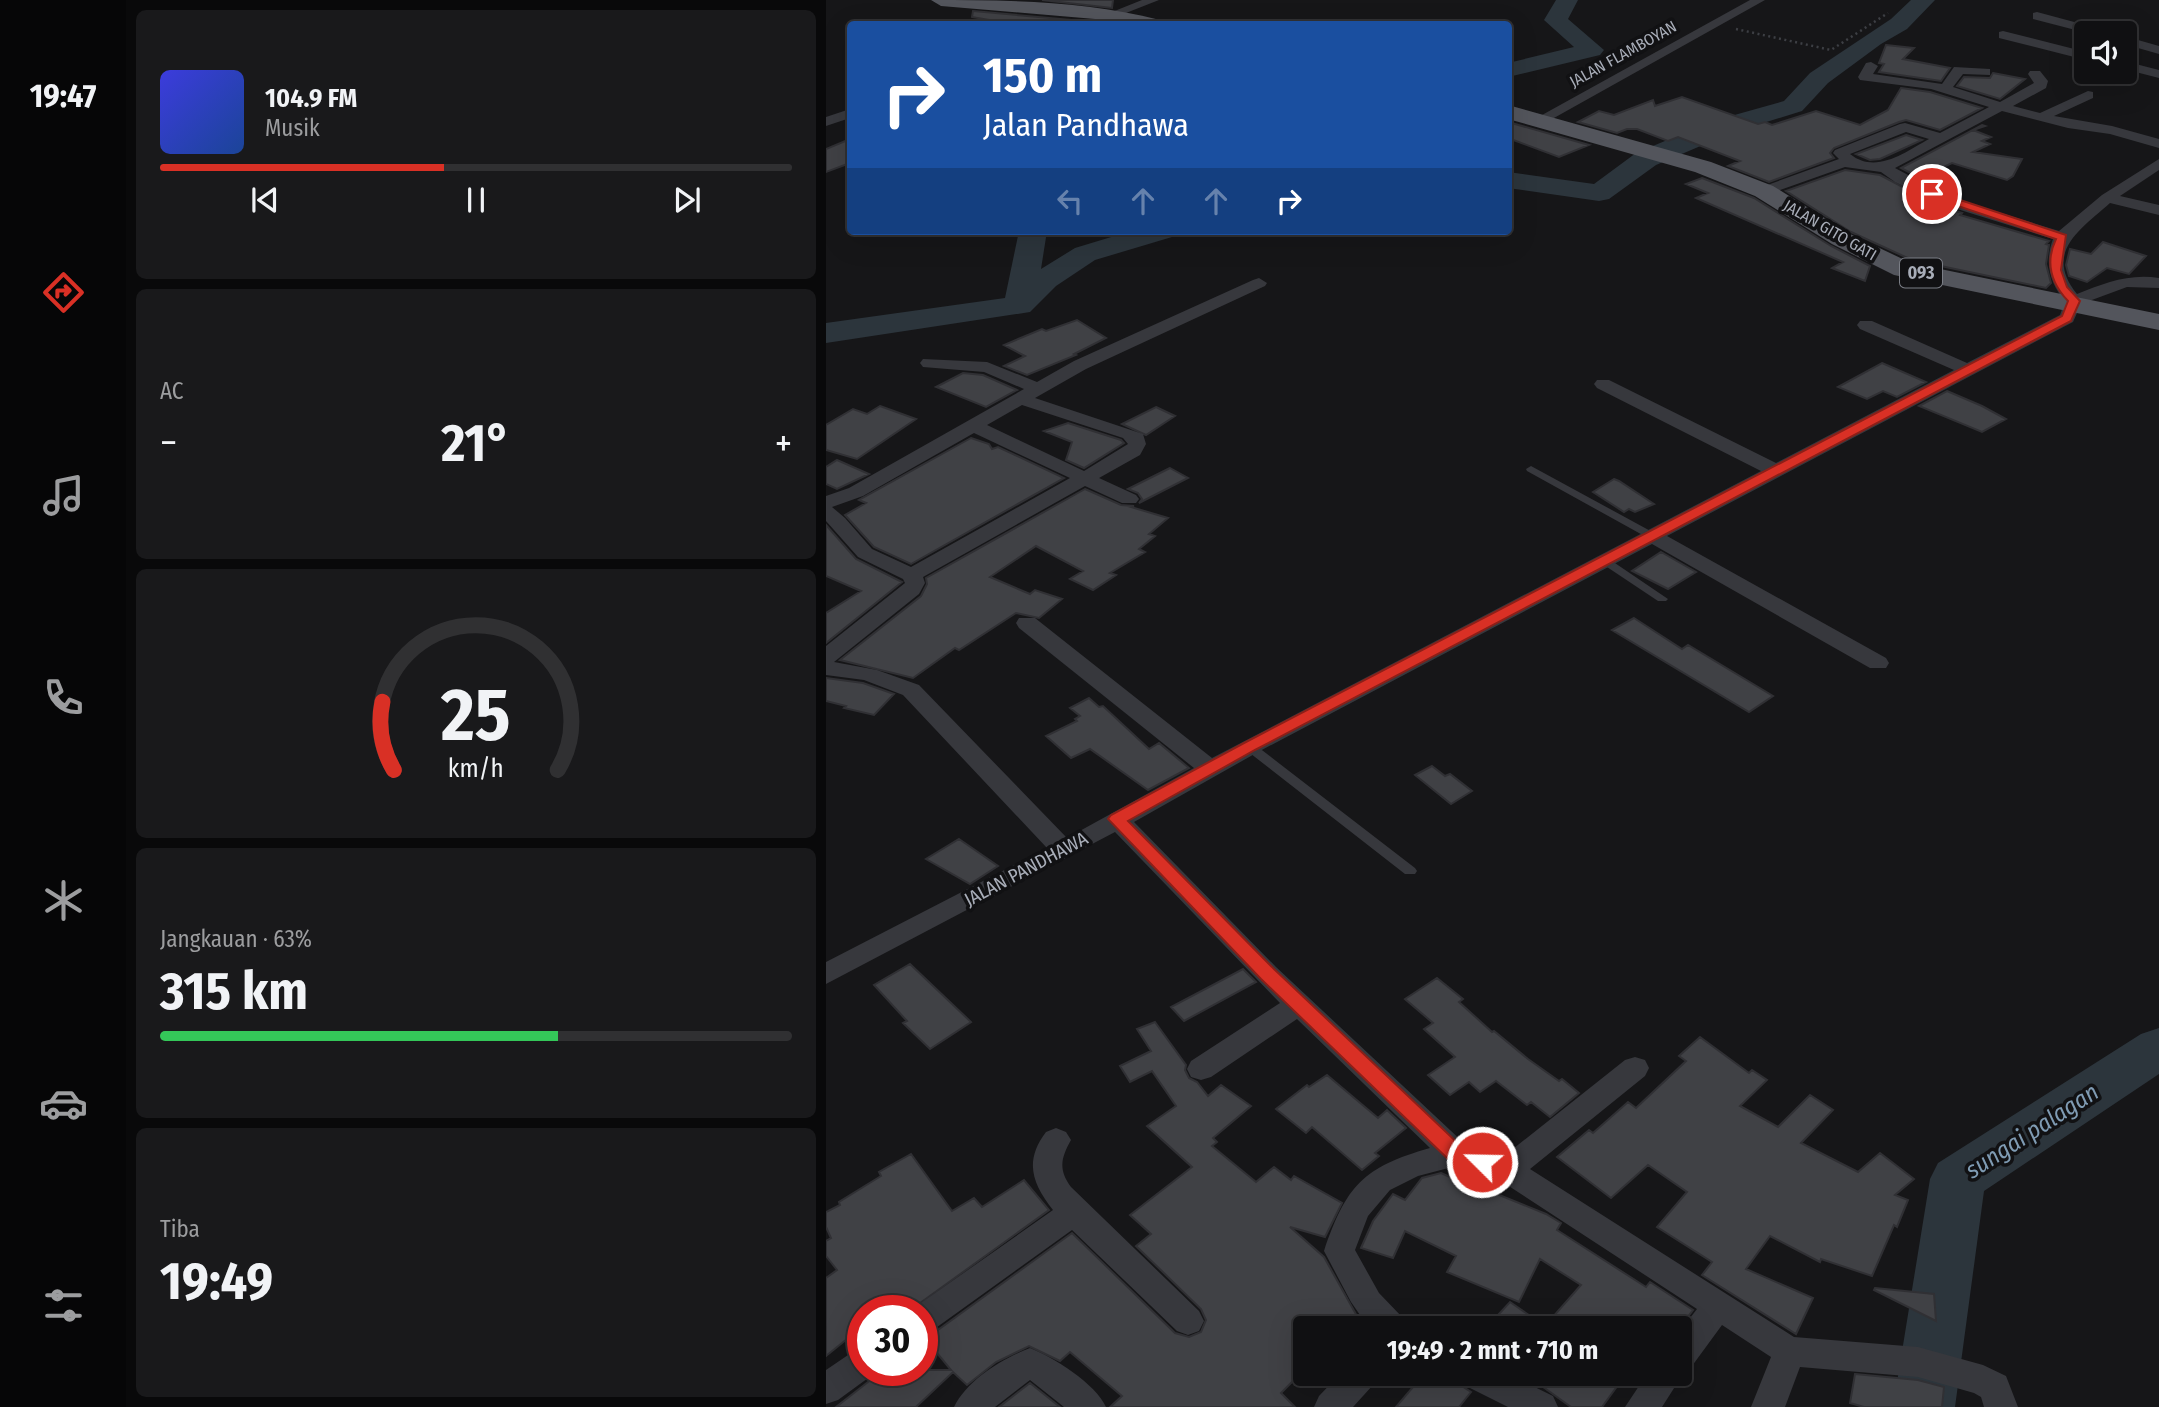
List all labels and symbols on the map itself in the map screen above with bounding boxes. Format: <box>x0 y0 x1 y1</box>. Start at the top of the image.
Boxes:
street label: JALAN FLAMBOYAN <box>1566 17 1680 91</box>
pin <box>1902 164 1962 224</box>
street label: JALAN GITO GATI <box>1780 196 1880 264</box>
road number: 093 <box>1900 258 1942 288</box>
street label: JALAN PANDHAWA <box>960 827 1092 911</box>
water label: sungai palagan <box>1959 1078 2104 1185</box>
position arrow <box>1445 1125 1519 1199</box>
speed limit sign: 30 <box>847 1295 938 1386</box>

